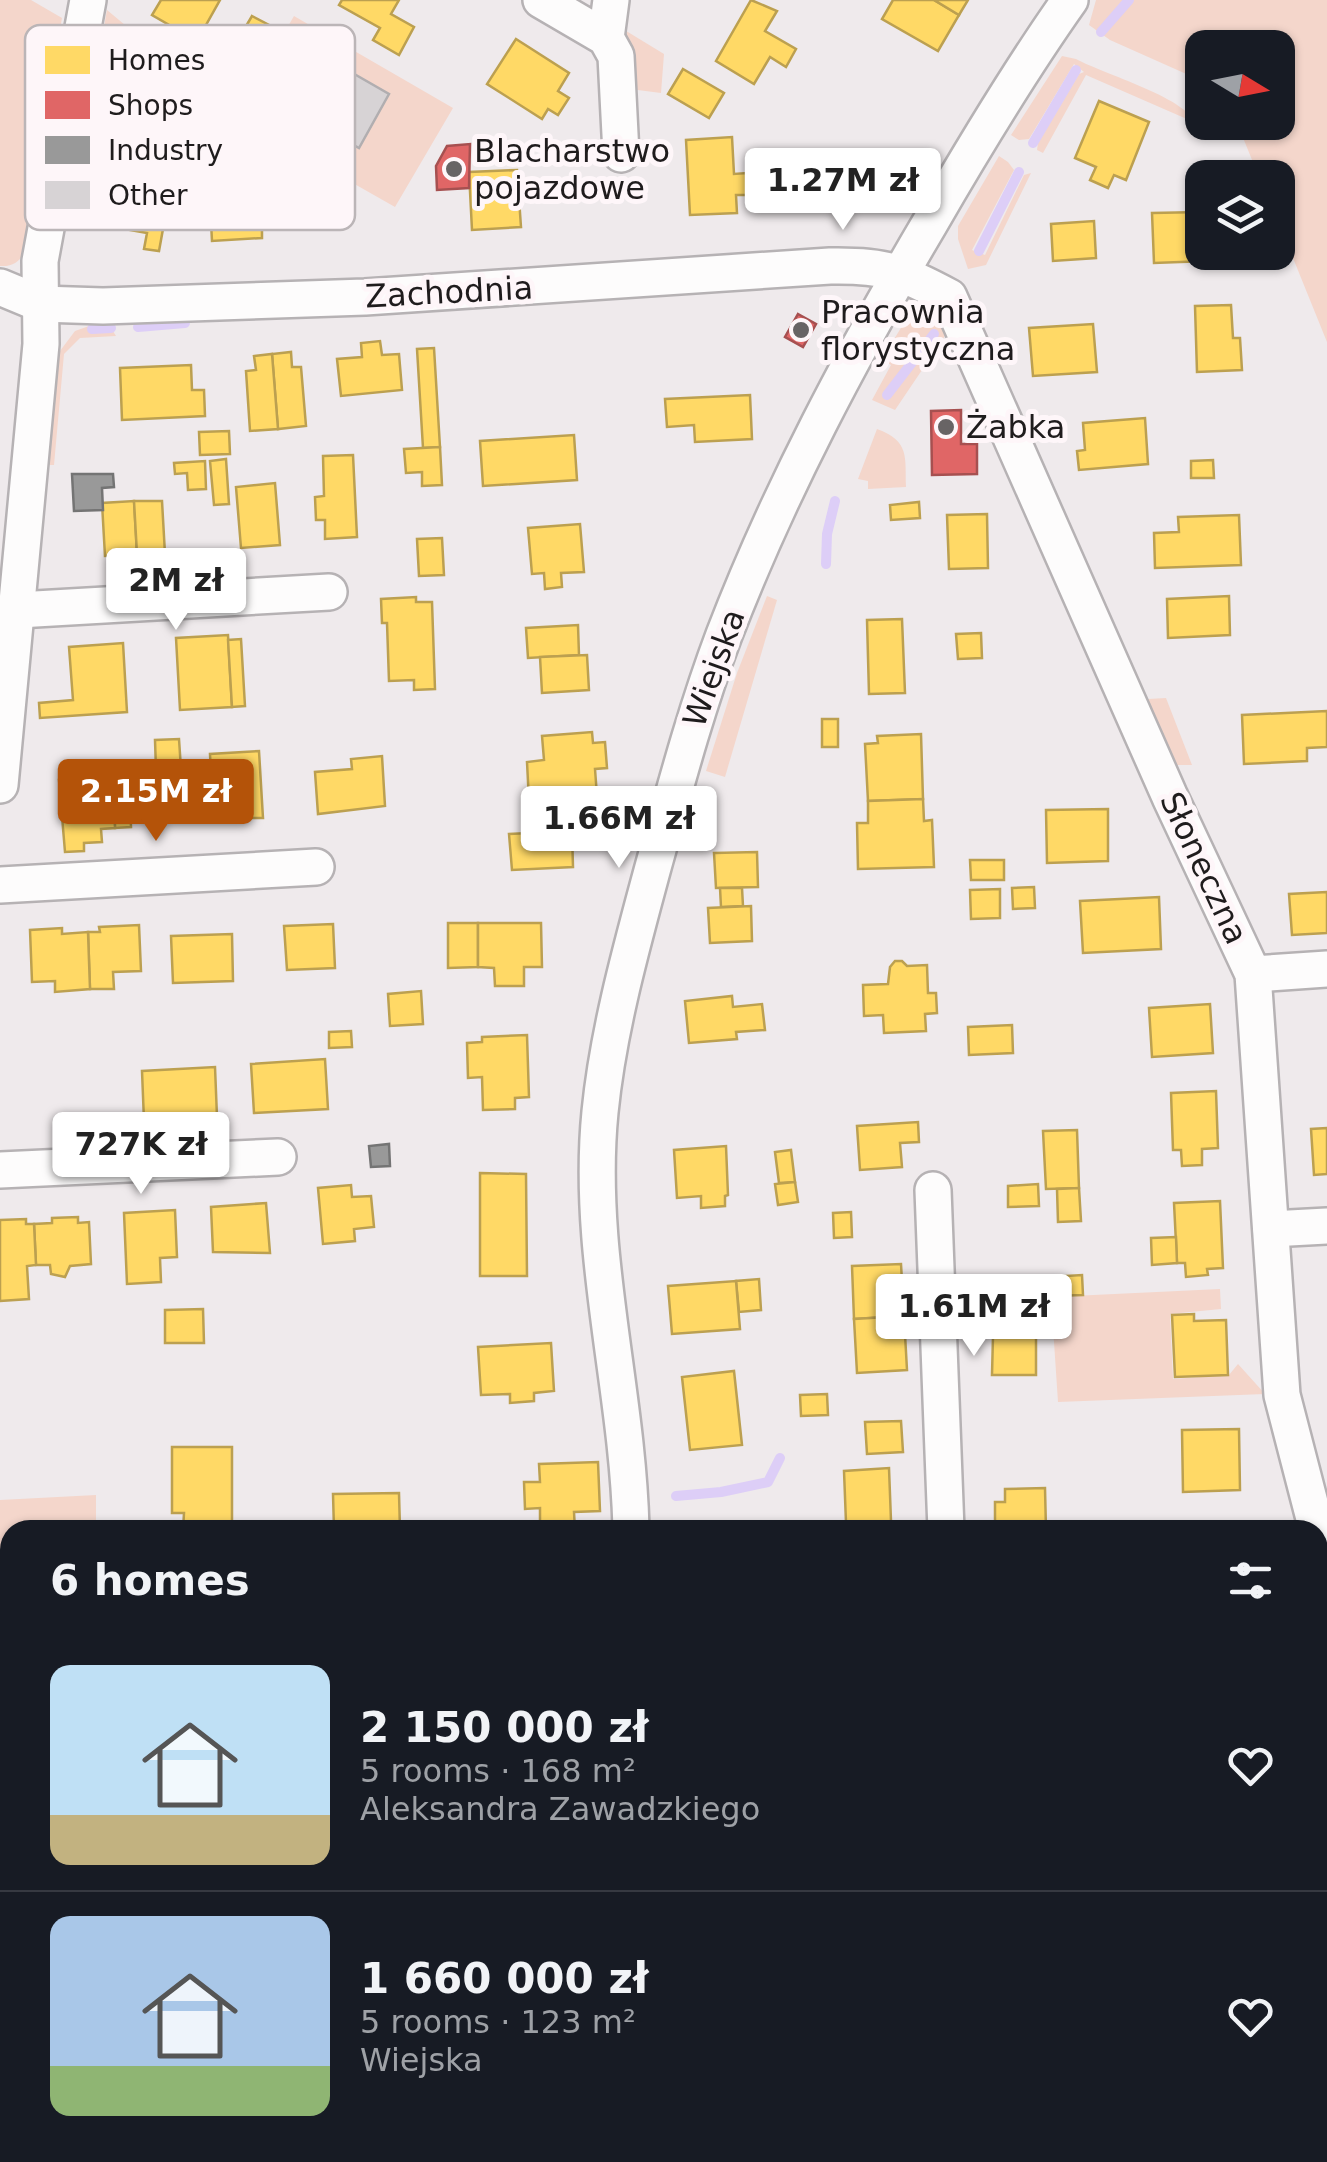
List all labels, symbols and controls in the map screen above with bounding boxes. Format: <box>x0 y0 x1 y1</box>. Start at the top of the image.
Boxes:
legend <box>25 25 355 230</box>
north arrow <box>1185 30 1295 140</box>
map controls <box>1185 30 1295 270</box>
text: Homes <box>108 44 205 77</box>
text: Shops <box>108 89 193 122</box>
place label: Blacharstwo pojazdowe <box>474 132 670 207</box>
text: Industry <box>108 134 223 167</box>
pin: 1.27M zł <box>740 148 946 233</box>
marker: Blacharstwo pojazdowe <box>443 158 465 180</box>
button: layers <box>1185 160 1295 270</box>
text: 1.27M zł <box>767 161 919 199</box>
text: Other <box>108 179 188 212</box>
street label: Zachodnia <box>364 269 534 315</box>
place label: Pracownia florystyczna <box>821 293 1015 368</box>
marker: Pracownia florystyczna <box>790 319 812 341</box>
place label: Żabka <box>966 408 1065 446</box>
marker: Żabka <box>935 416 957 438</box>
pin: 2M zł <box>106 548 246 633</box>
text: 2M zł <box>128 561 224 599</box>
street label: Wiejska <box>675 604 753 732</box>
pin: 2.15M zł <box>53 759 259 844</box>
text: 2.15M zł <box>80 772 232 810</box>
pin: 1.66M zł <box>516 786 722 871</box>
street label: Słoneczna <box>1152 786 1256 950</box>
text: 1.66M zł <box>543 799 695 837</box>
pin: 727K zł <box>49 1112 233 1197</box>
text: 727K zł <box>74 1125 208 1163</box>
pin: 1.61M zł <box>871 1274 1077 1359</box>
text: 1.61M zł <box>898 1287 1050 1325</box>
icon: filters <box>1223 1553 1278 1608</box>
text: 6 homes <box>50 1556 250 1605</box>
text: 2 150 000 zł <box>360 1703 648 1752</box>
icon: home <box>130 1705 250 1825</box>
icon: heart <box>1223 1738 1278 1793</box>
text: 5 rooms · 168 m² <box>360 1752 636 1790</box>
text: Aleksandra Zawadzkiego <box>360 1790 760 1828</box>
text: 1 660 000 zł <box>360 1954 648 2003</box>
icon: home <box>130 1956 250 2076</box>
icon: heart <box>1223 1989 1278 2044</box>
text: 5 rooms · 123 m² <box>360 2003 636 2041</box>
text: Wiejska <box>360 2041 483 2079</box>

